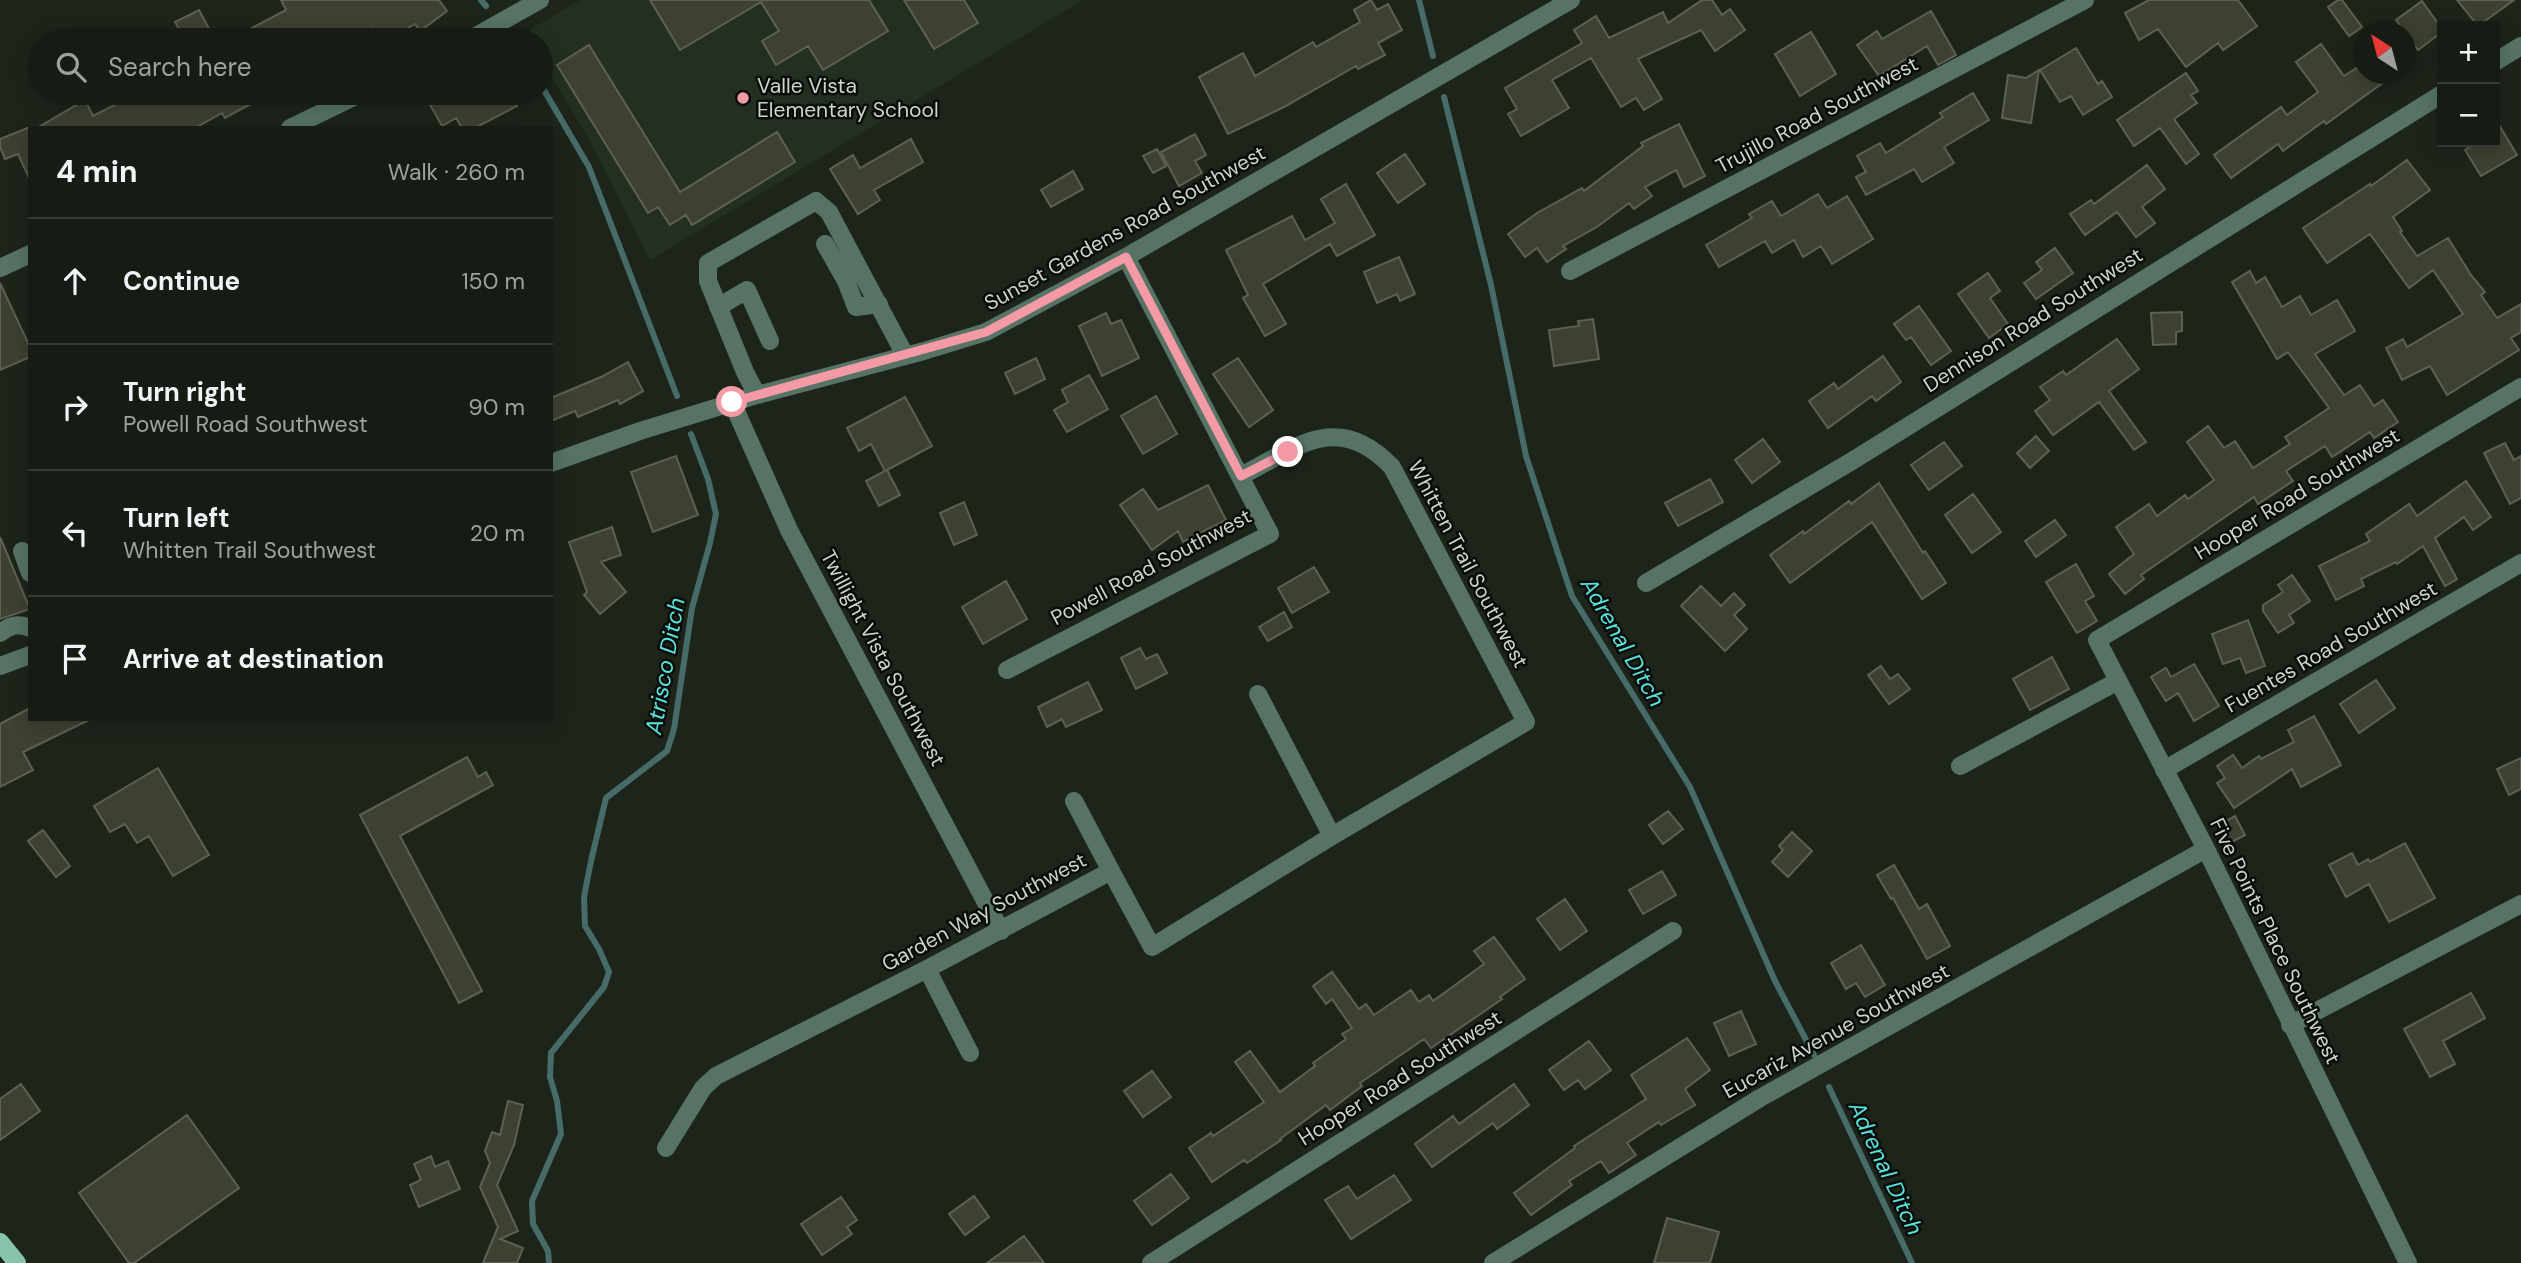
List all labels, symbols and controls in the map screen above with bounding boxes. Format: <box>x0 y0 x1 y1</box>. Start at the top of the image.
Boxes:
north arrow <box>2353 21 2416 84</box>
map controls <box>2437 21 2500 147</box>
button: + <box>2437 21 2500 84</box>
search box <box>28 28 553 105</box>
icon: search <box>52 48 90 86</box>
text: Search here <box>108 50 251 84</box>
street label: Trujillo Road Southwest <box>1711 50 1923 180</box>
place label: Valle Vista Elementary School <box>757 72 939 124</box>
button: − <box>2437 84 2500 147</box>
marker: Valle Vista Elementary School <box>735 90 751 106</box>
street label: Sunset Gardens Road Southwest <box>979 139 1271 317</box>
text: 4 min <box>56 152 138 191</box>
text: Walk · 260 m <box>388 157 525 187</box>
street label: Dennison Road Southwest <box>1918 241 2148 399</box>
icon: ahead <box>56 262 94 300</box>
text: Continue <box>123 264 240 298</box>
text: 150 m <box>461 266 525 296</box>
text: Turn right <box>123 375 247 409</box>
route start <box>716 386 747 417</box>
icon: right <box>56 388 94 426</box>
text: 90 m <box>468 392 525 422</box>
text: Powell Road Southwest <box>123 409 368 439</box>
street label: Hooper Road Southwest <box>2189 421 2405 567</box>
route end <box>1272 436 1303 467</box>
street label: Whitten Trail Southwest <box>1401 455 1535 673</box>
text: Turn left <box>123 501 230 535</box>
street label: Powell Road Southwest <box>1046 502 1256 632</box>
icon: left <box>56 514 94 552</box>
text: 20 m <box>470 518 525 548</box>
text: Whitten Trail Southwest <box>123 535 376 565</box>
street label: Twillight Vista Southwest <box>814 545 952 771</box>
water label: Adrenal Ditch <box>1573 571 1672 712</box>
street label: Fuentes Road Southwest <box>2220 575 2442 719</box>
water label: Atrisco Ditch <box>638 595 692 738</box>
icon: arrive <box>56 640 94 678</box>
text: Arrive at destination <box>123 642 384 676</box>
street label: Five Points Place Southwest <box>2203 813 2347 1069</box>
street label: Garden Way Southwest <box>877 846 1091 978</box>
street label: Eucariz Avenue Southwest <box>1718 957 1954 1105</box>
street label: Hooper Road Southwest <box>1293 1004 1507 1152</box>
water label: Adrenal Ditch <box>1841 1095 1930 1240</box>

